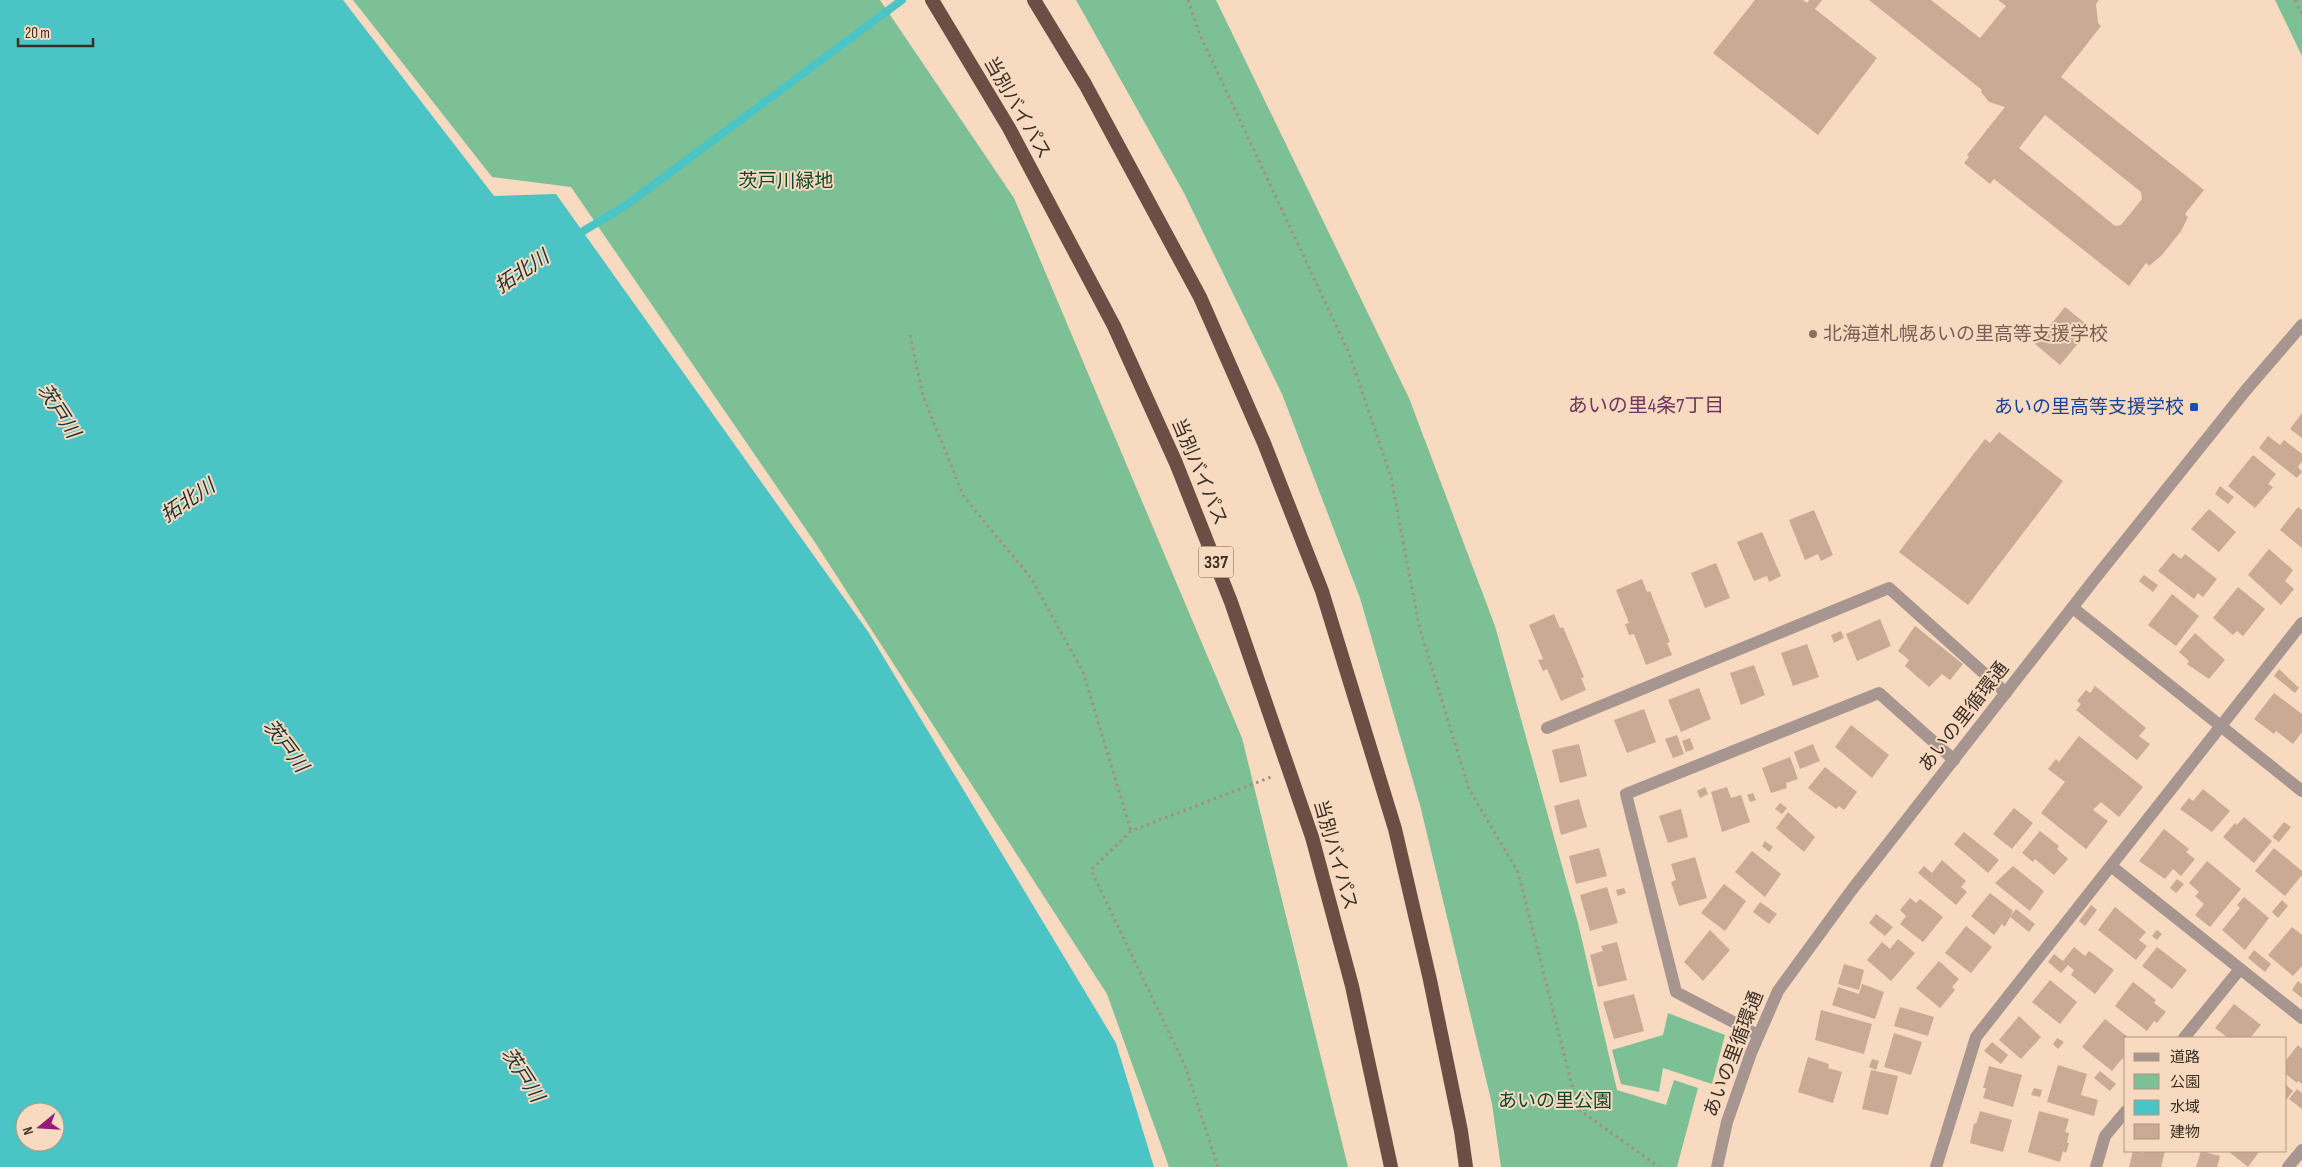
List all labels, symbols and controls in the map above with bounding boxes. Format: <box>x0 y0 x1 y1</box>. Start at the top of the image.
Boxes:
scale bar <box>18 15 92 47</box>
text: 20 m <box>25 24 50 43</box>
street label: 当別バイパス <box>979 53 1055 163</box>
park label: 茨戸川緑地 <box>738 170 834 193</box>
water label: 拓北川 <box>490 244 555 299</box>
place label: 北海道札幌あいの里高等支援学校 <box>1823 323 2108 346</box>
marker: 北海道札幌あいの里高等支援学校 <box>1807 328 1819 340</box>
water label: 茨戸川 <box>32 379 85 444</box>
district label: あいの里4条7丁目 <box>1568 394 1724 418</box>
place label: あいの里高等支援学校 <box>1994 396 2184 419</box>
marker: あいの里高等支援学校 <box>2188 401 2200 413</box>
street label: 当別バイパス <box>1166 415 1232 529</box>
water label: 拓北川 <box>156 473 221 528</box>
road number: 337 <box>1198 546 1234 578</box>
street label: あいの里循環通 <box>1914 658 2014 776</box>
water label: 茨戸川 <box>257 715 314 779</box>
street label: 当別バイパス <box>1308 797 1362 913</box>
street label: あいの里循環通 <box>1699 988 1769 1120</box>
legend <box>2124 1037 2287 1152</box>
water label: 茨戸川 <box>496 1043 549 1108</box>
text: 道路 <box>2170 1048 2200 1067</box>
text: 公園 <box>2170 1073 2200 1092</box>
park label: あいの里公園 <box>1498 1090 1612 1113</box>
text: 水域 <box>2170 1098 2200 1117</box>
north arrow <box>15 1102 65 1152</box>
text: 建物 <box>2170 1123 2200 1142</box>
text: N <box>19 1125 37 1137</box>

